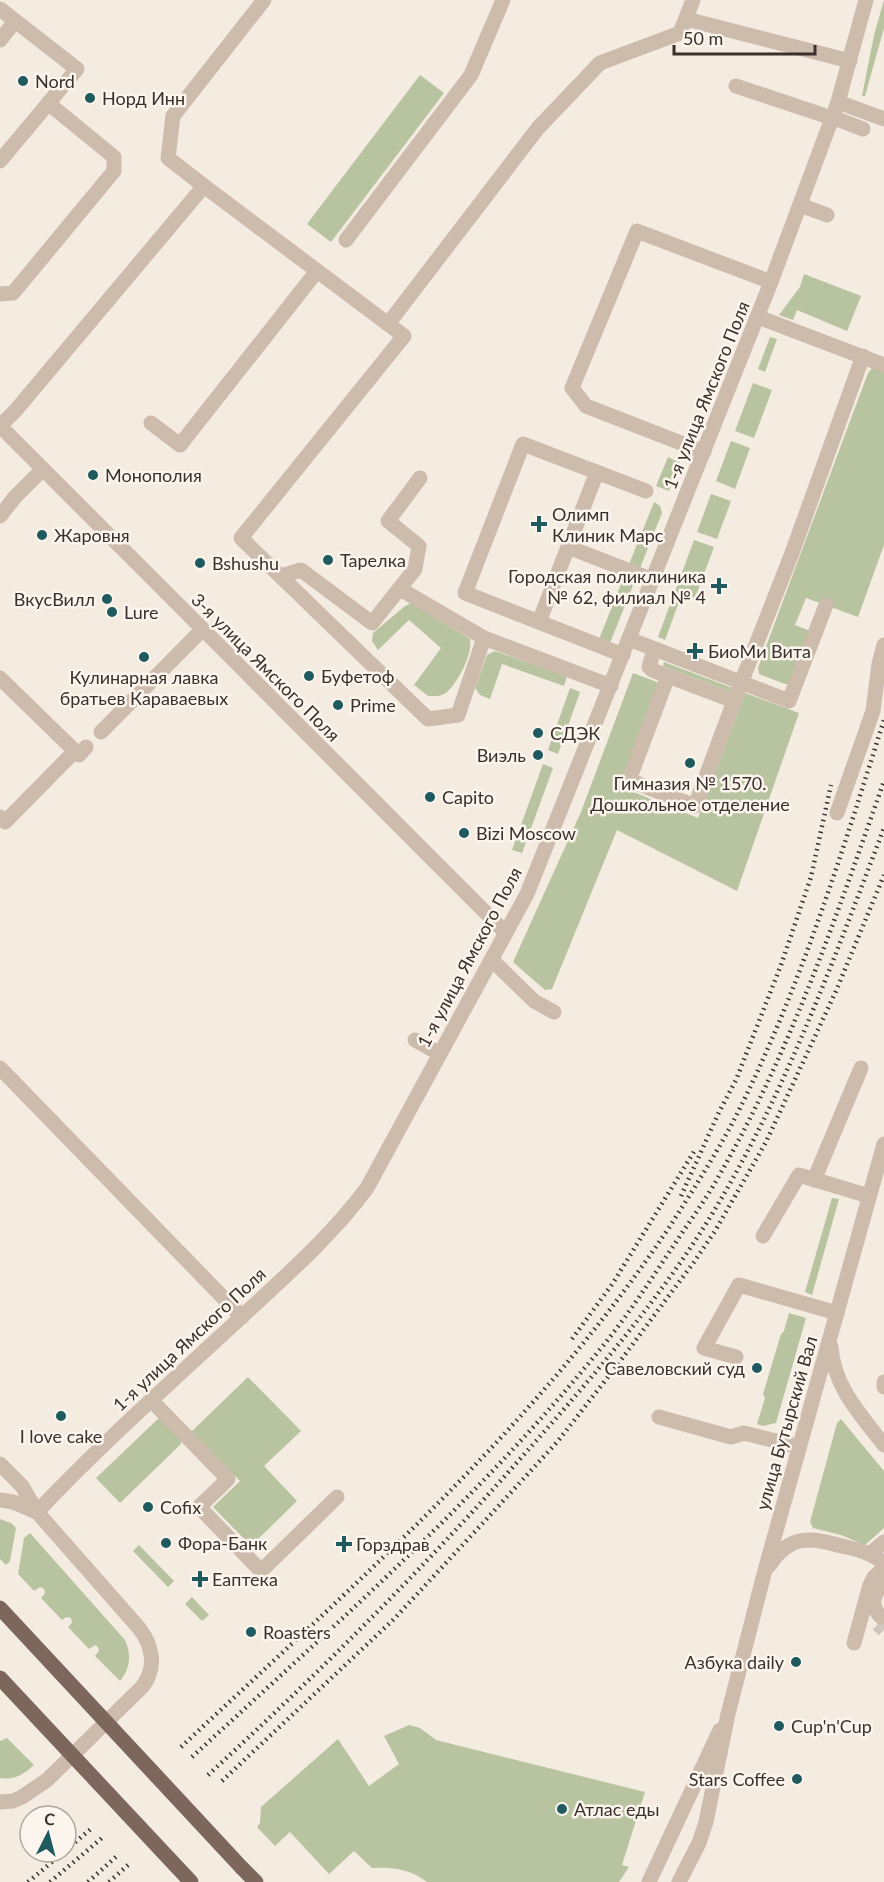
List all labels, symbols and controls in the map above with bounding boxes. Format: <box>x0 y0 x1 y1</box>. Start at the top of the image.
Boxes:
scale bar <box>674 18 815 56</box>
text: 50 m <box>683 27 723 49</box>
place label: Nord <box>35 70 75 92</box>
marker: Nord <box>16 74 30 88</box>
place label: Норд Инн <box>102 87 185 109</box>
marker: Норд Инн <box>83 91 97 105</box>
street label: 1-я улица Ямского Поля <box>658 298 754 492</box>
place label: Монополия <box>105 464 202 486</box>
marker: Монополия <box>86 468 100 482</box>
place label: Олимп Клиник Марс <box>552 503 664 546</box>
marker: Олимп Клиник Марс <box>530 515 548 533</box>
place label: Жаровня <box>54 524 130 546</box>
marker: Жаровня <box>35 528 49 542</box>
place label: Тарелка <box>340 549 406 571</box>
place label: Bshushu <box>212 552 279 574</box>
marker: Тарелка <box>321 553 335 567</box>
marker: Bshushu <box>193 556 207 570</box>
place label: Городская поликлиника № 62, филиал № 4 <box>508 565 706 608</box>
marker: Городская поликлиника № 62, филиал № 4 <box>710 577 728 595</box>
place label: ВкусВилл <box>14 588 95 610</box>
street label: 3-я улица Ямского Поля <box>187 588 345 746</box>
marker: ВкусВилл <box>100 592 114 606</box>
place label: Lure <box>124 601 158 623</box>
marker: Lure <box>105 605 119 619</box>
place label: БиоМи Вита <box>708 640 811 662</box>
marker: БиоМи Вита <box>686 642 704 660</box>
marker: Кулинарная лавка братьев Караваевых <box>137 650 151 664</box>
place label: Буфетоф <box>321 665 394 687</box>
place label: Кулинарная лавка братьев Караваевых <box>60 666 228 709</box>
marker: Буфетоф <box>302 669 316 683</box>
place label: Prime <box>350 694 396 716</box>
marker: Prime <box>331 698 345 712</box>
place label: СДЭК <box>550 722 600 744</box>
marker: СДЭК <box>531 726 545 740</box>
place label: Виэль <box>477 744 526 766</box>
marker: Виэль <box>531 748 545 762</box>
marker: Гимназия № 1570. Дошкольное отделение <box>683 756 697 770</box>
place label: Гимназия № 1570. Дошкольное отделение <box>590 772 790 815</box>
place label: Capito <box>442 786 494 808</box>
marker: Capito <box>423 790 437 804</box>
place label: Bizi Moscow <box>476 822 576 844</box>
marker: Bizi Moscow <box>457 826 471 840</box>
street label: 1-я улица Ямского Поля <box>412 863 526 1051</box>
street label: 1-я улица Ямского Поля <box>108 1262 270 1416</box>
street label: улица Бутырский Вал <box>751 1333 821 1513</box>
place label: Савеловский cуд <box>605 1357 745 1379</box>
marker: Савеловский cуд <box>750 1361 764 1375</box>
marker: I love cake <box>54 1409 68 1423</box>
place label: I love cake <box>20 1425 102 1447</box>
place label: Cofix <box>160 1496 201 1518</box>
marker: Cofix <box>141 1500 155 1514</box>
place label: Фора-Банк <box>178 1532 268 1554</box>
place label: Горздрав <box>356 1533 430 1555</box>
marker: Фора-Банк <box>159 1536 173 1550</box>
marker: Горздрав <box>337 1537 351 1551</box>
place label: Еаптека <box>212 1568 278 1590</box>
marker: Еаптека <box>193 1572 207 1586</box>
place label: Roasters <box>263 1621 331 1643</box>
marker: Roasters <box>244 1625 258 1639</box>
place label: Азбука daily <box>685 1651 785 1673</box>
marker: Азбука daily <box>789 1655 803 1669</box>
place label: Cup'n'Cup <box>791 1715 872 1737</box>
marker: Cup'n'Cup <box>772 1719 786 1733</box>
place label: Stars Coffee <box>689 1768 785 1790</box>
marker: Stars Coffee <box>790 1772 804 1786</box>
place label: Атлас еды <box>574 1798 660 1820</box>
marker: Атлас еды <box>555 1802 569 1816</box>
north arrow <box>18 1804 78 1864</box>
text: С <box>43 1809 56 1829</box>

